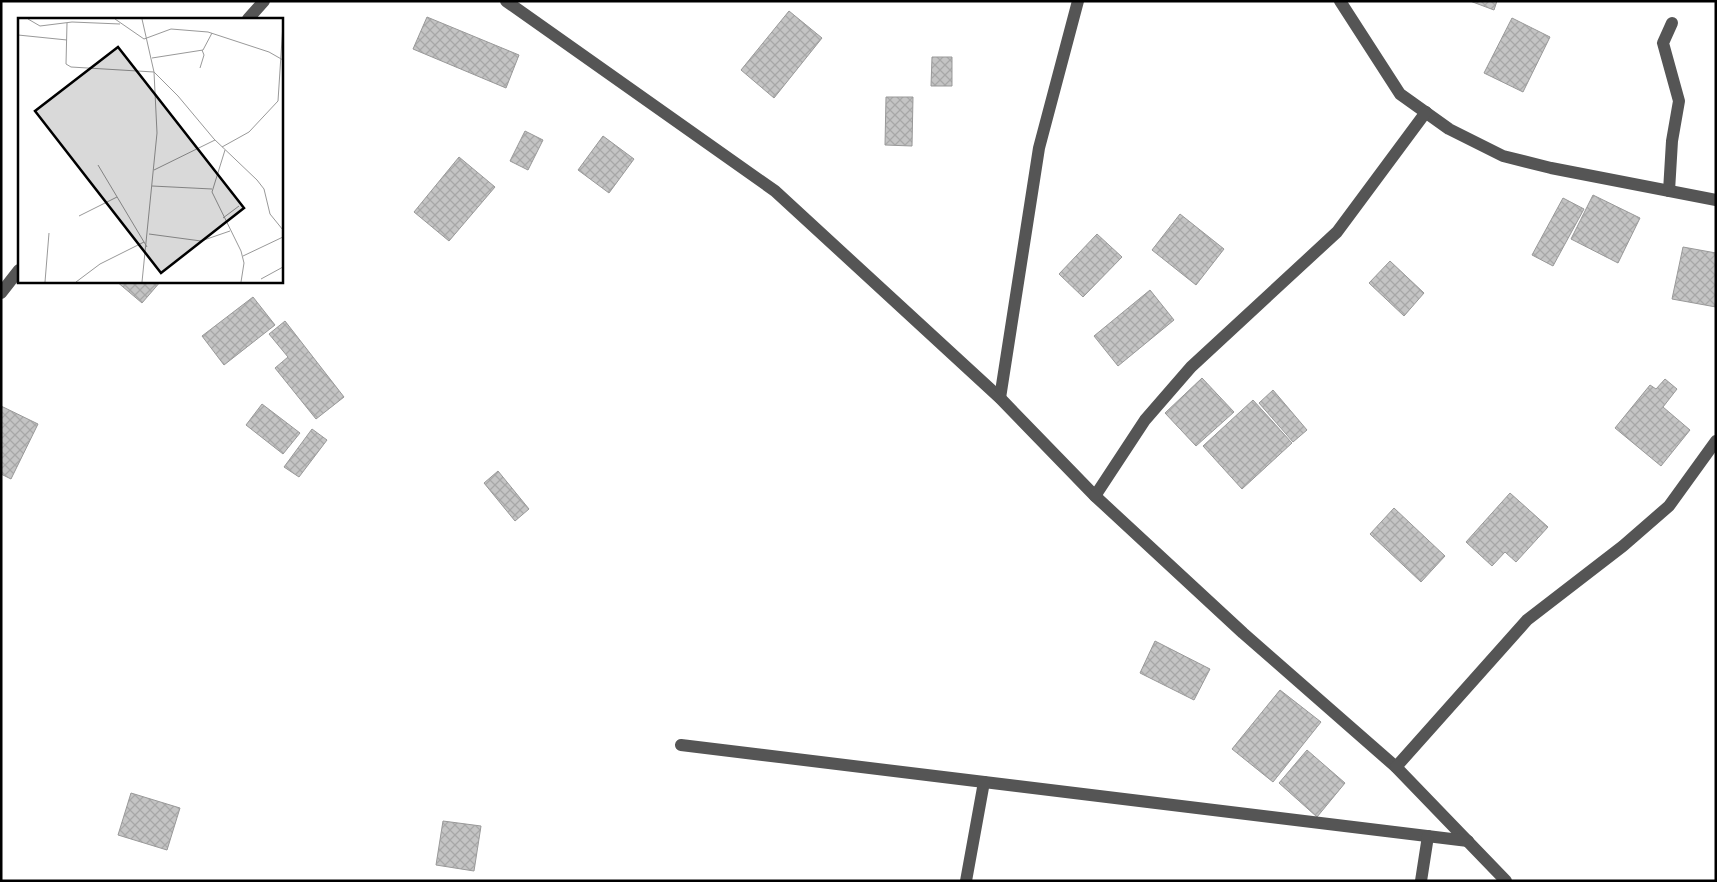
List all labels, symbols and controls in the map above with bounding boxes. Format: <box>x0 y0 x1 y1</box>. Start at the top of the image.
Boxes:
inset map <box>18 18 282 282</box>

